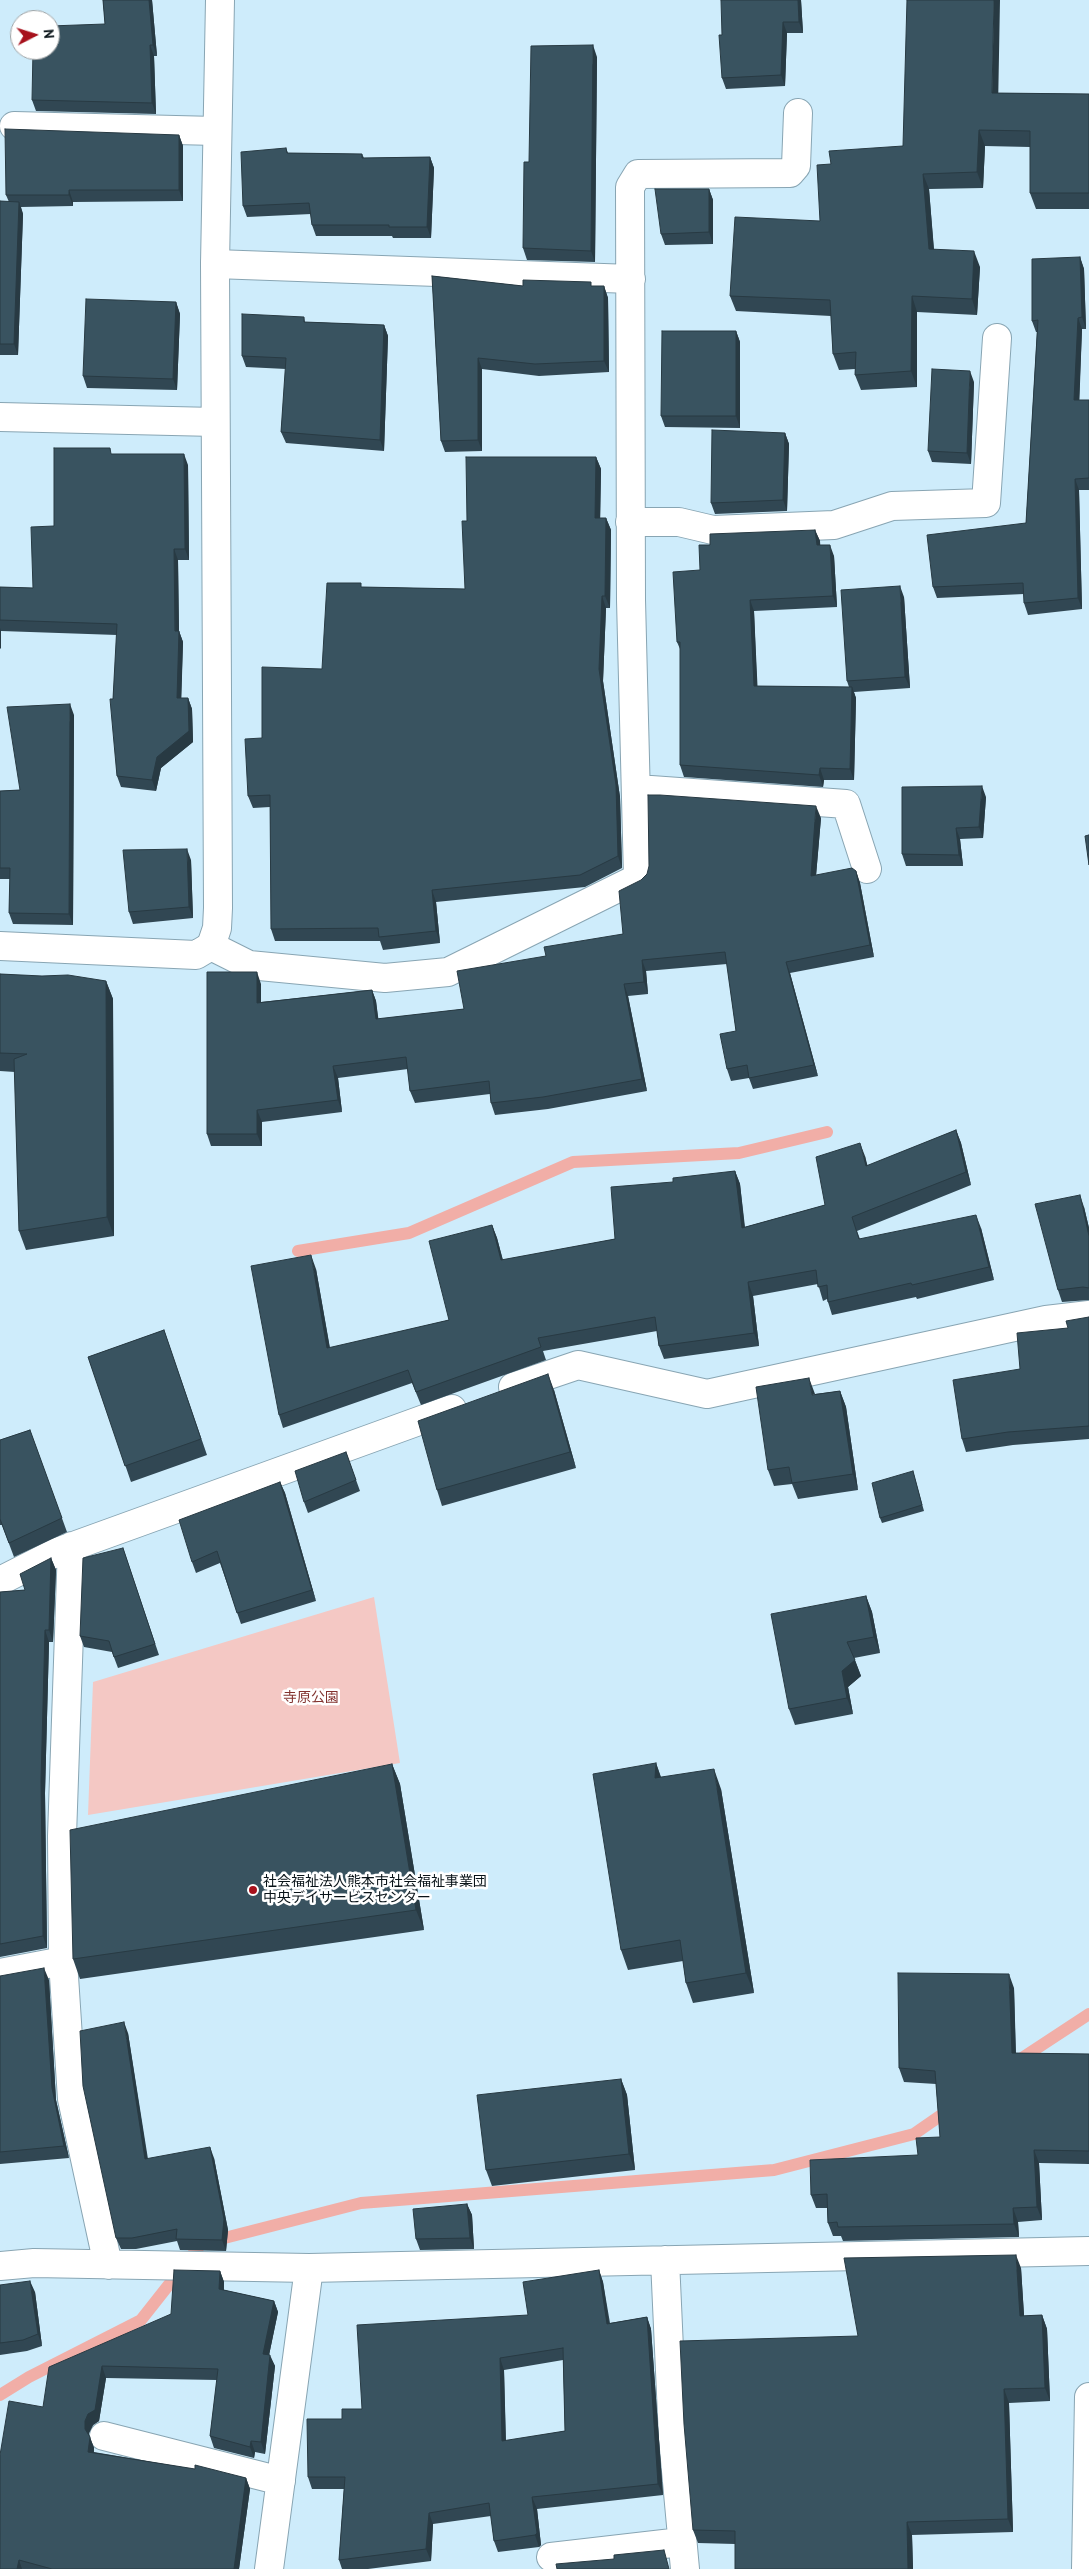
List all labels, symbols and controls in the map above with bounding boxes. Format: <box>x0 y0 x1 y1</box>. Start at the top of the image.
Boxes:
north arrow <box>10 10 60 60</box>
text: N <box>40 28 58 39</box>
park label: 寺原公園 <box>283 1690 339 1706</box>
place label: 社会福祉法人熊本市社会福祉事業団 中央デイサービスセンター <box>263 1874 487 1906</box>
marker: 社会福祉法人熊本市社会福祉事業団 中央デイサービスセンター <box>247 1884 259 1896</box>

